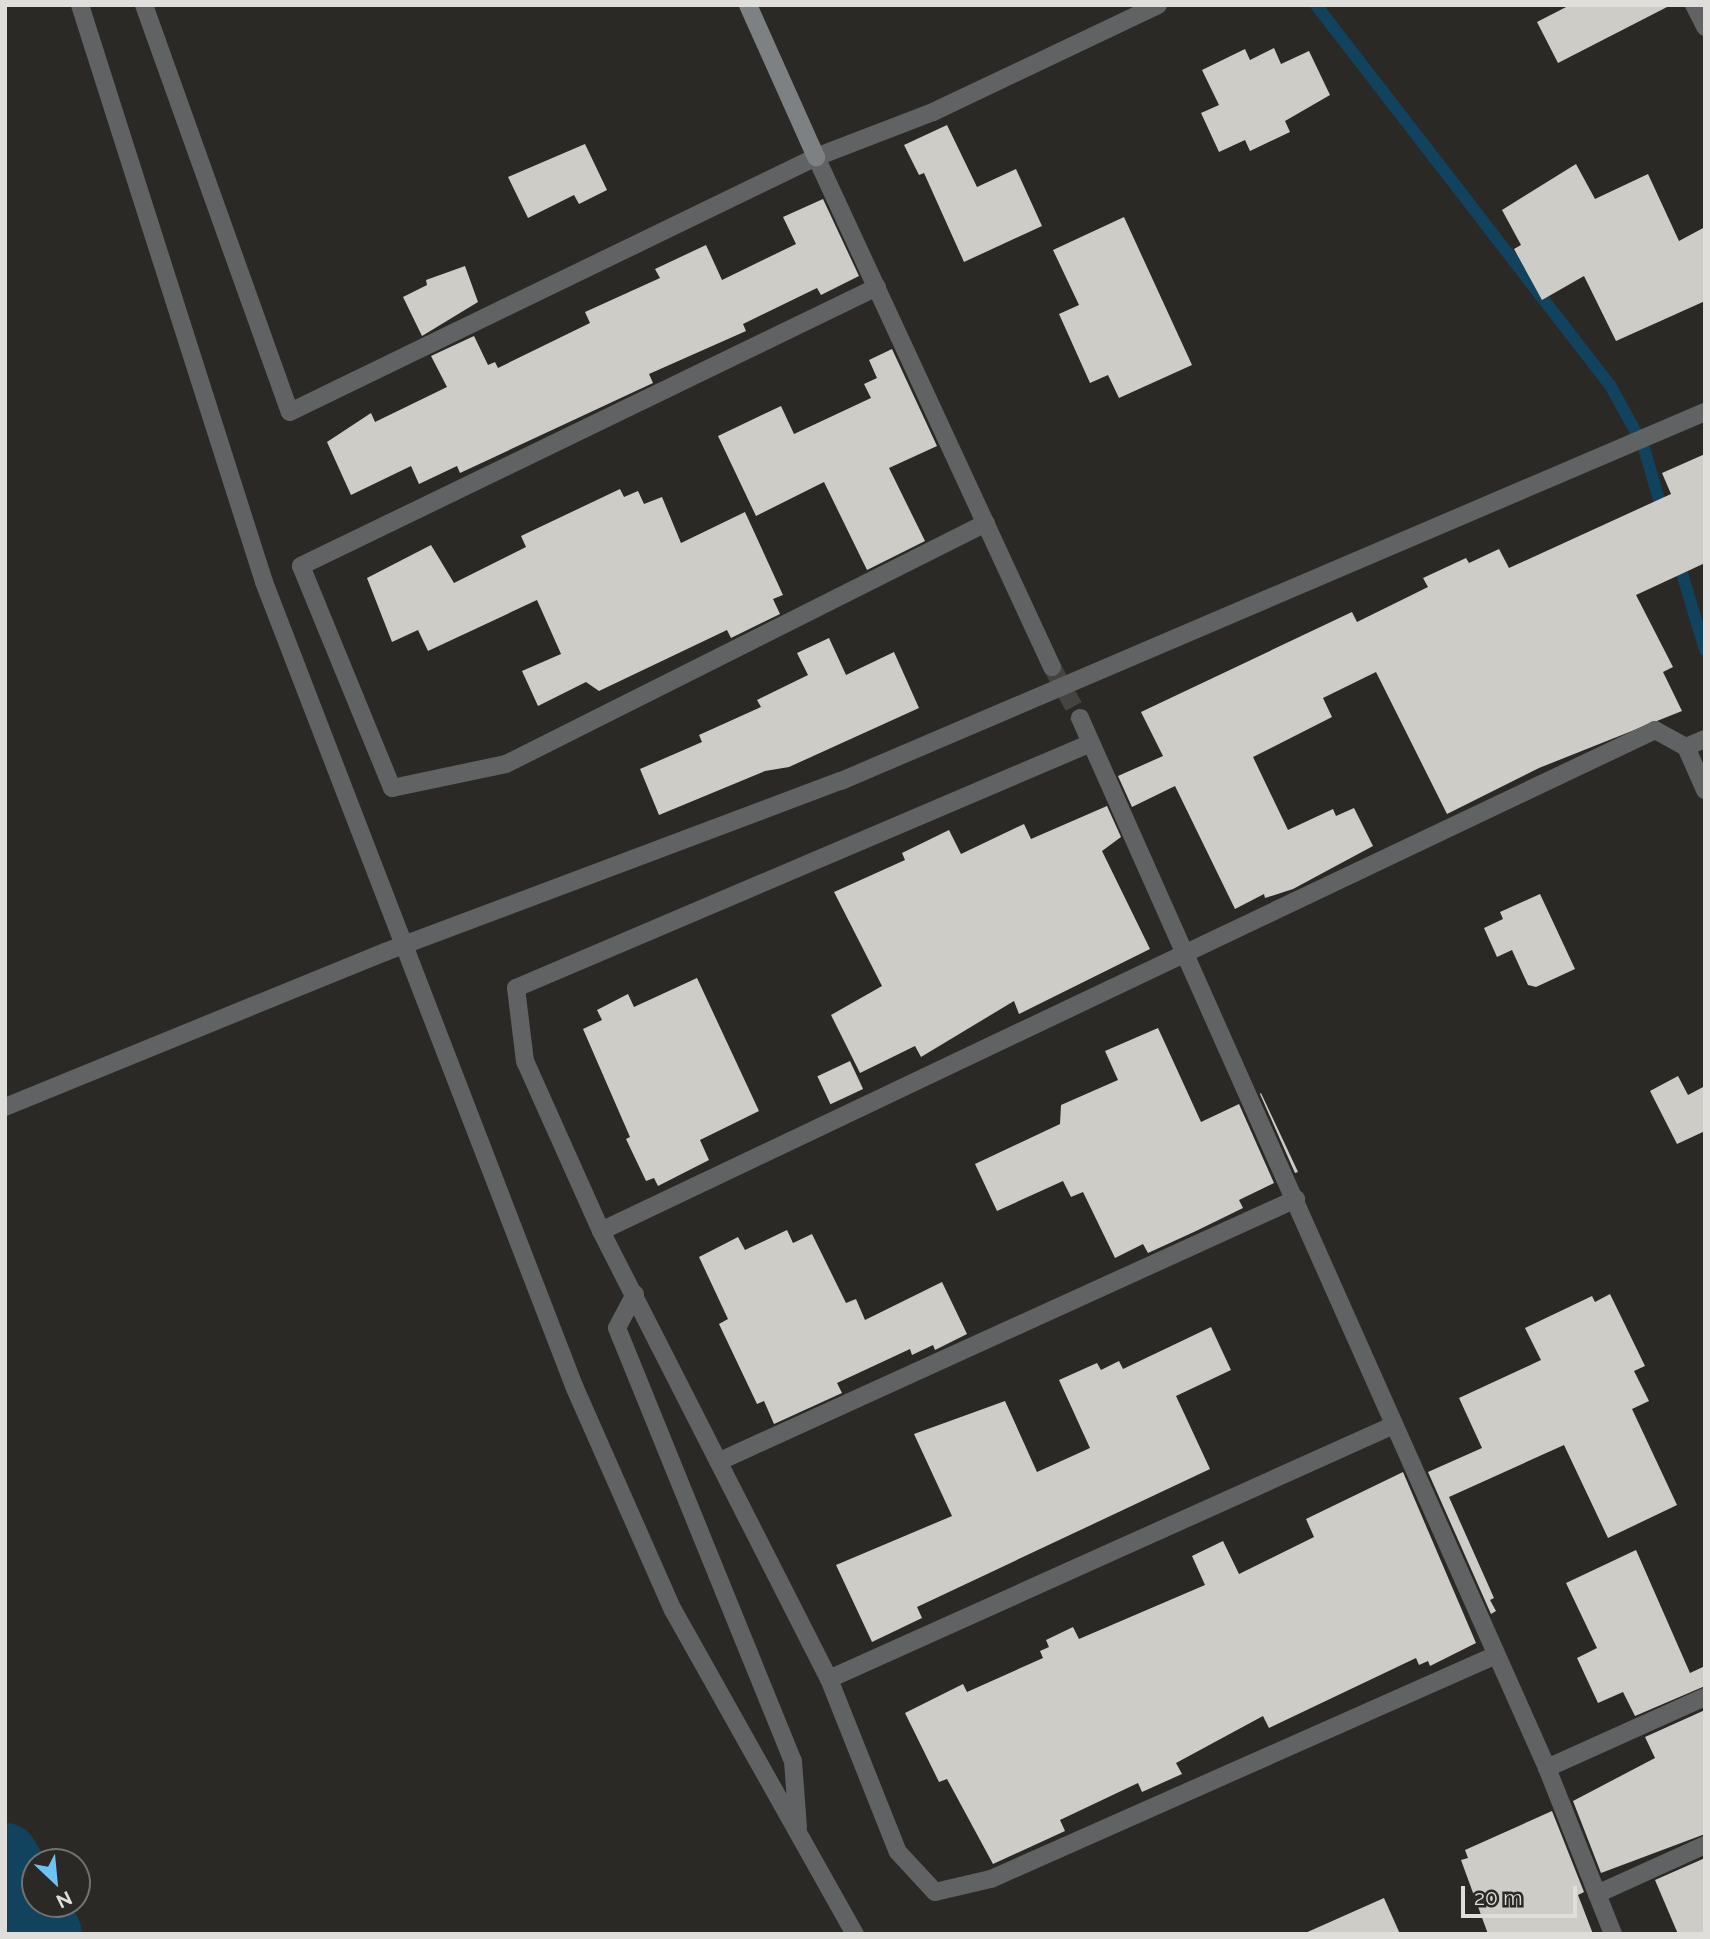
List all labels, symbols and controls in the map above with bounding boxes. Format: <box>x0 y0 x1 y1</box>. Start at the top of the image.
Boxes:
north arrow <box>21 1848 91 1918</box>
scale bar <box>1465 1872 1580 1916</box>
text: 20 m <box>1474 1885 1522 1910</box>
text: N <box>53 1887 76 1913</box>

